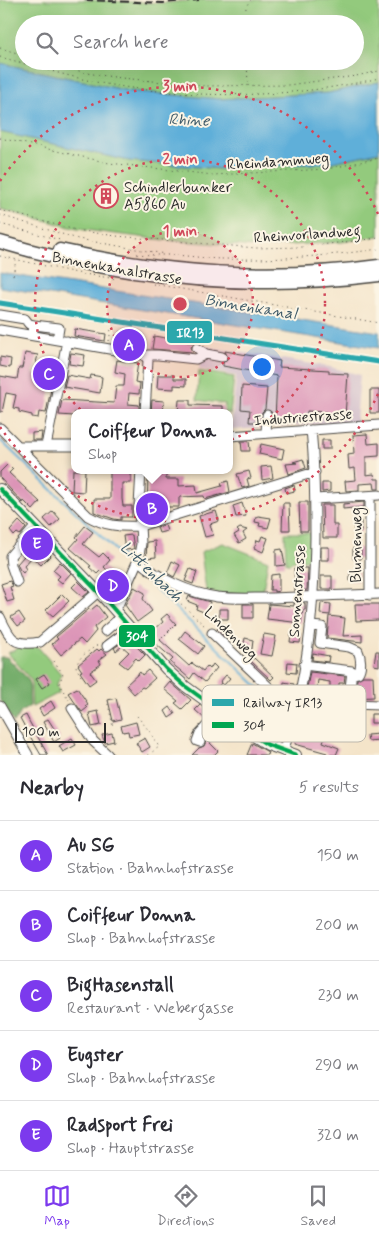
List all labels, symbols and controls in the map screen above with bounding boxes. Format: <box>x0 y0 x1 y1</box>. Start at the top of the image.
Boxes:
search box <box>15 15 364 70</box>
icon: search <box>33 29 61 57</box>
text: Search here <box>73 30 169 55</box>
text: 3 min <box>163 77 197 97</box>
water label: Rhine <box>168 109 211 132</box>
street label: Rheindammweg <box>226 148 330 177</box>
text: 2 min <box>162 150 198 170</box>
place label: Schindlerbunker A5860 Au <box>124 178 233 215</box>
building icon: Schindlerbunker A5860 Au <box>93 183 119 209</box>
street label: Rheinvorlandweg <box>253 221 361 250</box>
text: 1 min <box>163 222 197 242</box>
street label: Binnenkanalstrasse <box>50 248 183 290</box>
water label: Binnenkanal <box>203 290 300 325</box>
centre of rings <box>171 295 189 313</box>
line badge: IR13 <box>166 320 213 344</box>
text: IR13 <box>176 324 204 342</box>
pin: A <box>113 326 145 364</box>
your location <box>249 354 275 380</box>
pin: C <box>33 355 65 393</box>
street label: Industriestrasse <box>253 405 353 431</box>
popup <box>71 409 233 474</box>
text: Coiffeur Donna <box>88 419 216 444</box>
text: Shop <box>88 444 117 465</box>
pin: B <box>136 490 168 528</box>
street label: Blumenweg <box>347 507 368 583</box>
pin: E <box>21 525 53 563</box>
water label: Littenbach <box>115 537 187 607</box>
street label: Sonnenstrasse <box>285 544 311 638</box>
pin: D <box>97 567 129 605</box>
street label: Lindenweg <box>198 603 262 665</box>
line badge: 304 <box>118 624 156 648</box>
text: 304 <box>126 628 149 646</box>
legend <box>202 685 366 742</box>
text: Railway IR13 <box>243 694 322 712</box>
text: 304 <box>243 717 266 735</box>
scale bar <box>15 720 106 743</box>
text: 100 m <box>22 723 60 741</box>
text: Nearby <box>20 774 84 802</box>
text: 5 results <box>299 777 359 798</box>
text: Au SG <box>67 833 114 858</box>
text: A <box>31 845 41 866</box>
text: 150 m <box>317 845 359 866</box>
text: Station · Bahnhofstrasse <box>67 858 234 879</box>
text: Coiffeur Donna <box>67 903 195 928</box>
text: B <box>31 915 41 936</box>
text: 200 m <box>315 915 359 936</box>
text: Shop · Bahnhofstrasse <box>67 928 216 949</box>
text: BigHasenstall <box>67 973 174 998</box>
text: C <box>30 985 42 1006</box>
text: 230 m <box>318 985 359 1006</box>
text: Restaurant · Webergasse <box>67 998 234 1019</box>
text: Eugster <box>67 1043 123 1068</box>
text: D <box>30 1055 42 1076</box>
text: 290 m <box>315 1055 359 1076</box>
text: Shop · Bahnhofstrasse <box>67 1068 216 1089</box>
text: Radsport Frei <box>67 1113 173 1138</box>
text: E <box>31 1125 41 1146</box>
text: 320 m <box>317 1125 359 1146</box>
text: Shop · Hauptstrasse <box>67 1138 194 1159</box>
tab: Map <box>43 1182 71 1230</box>
tab: Directions <box>157 1182 215 1230</box>
tab: Saved <box>301 1182 336 1230</box>

